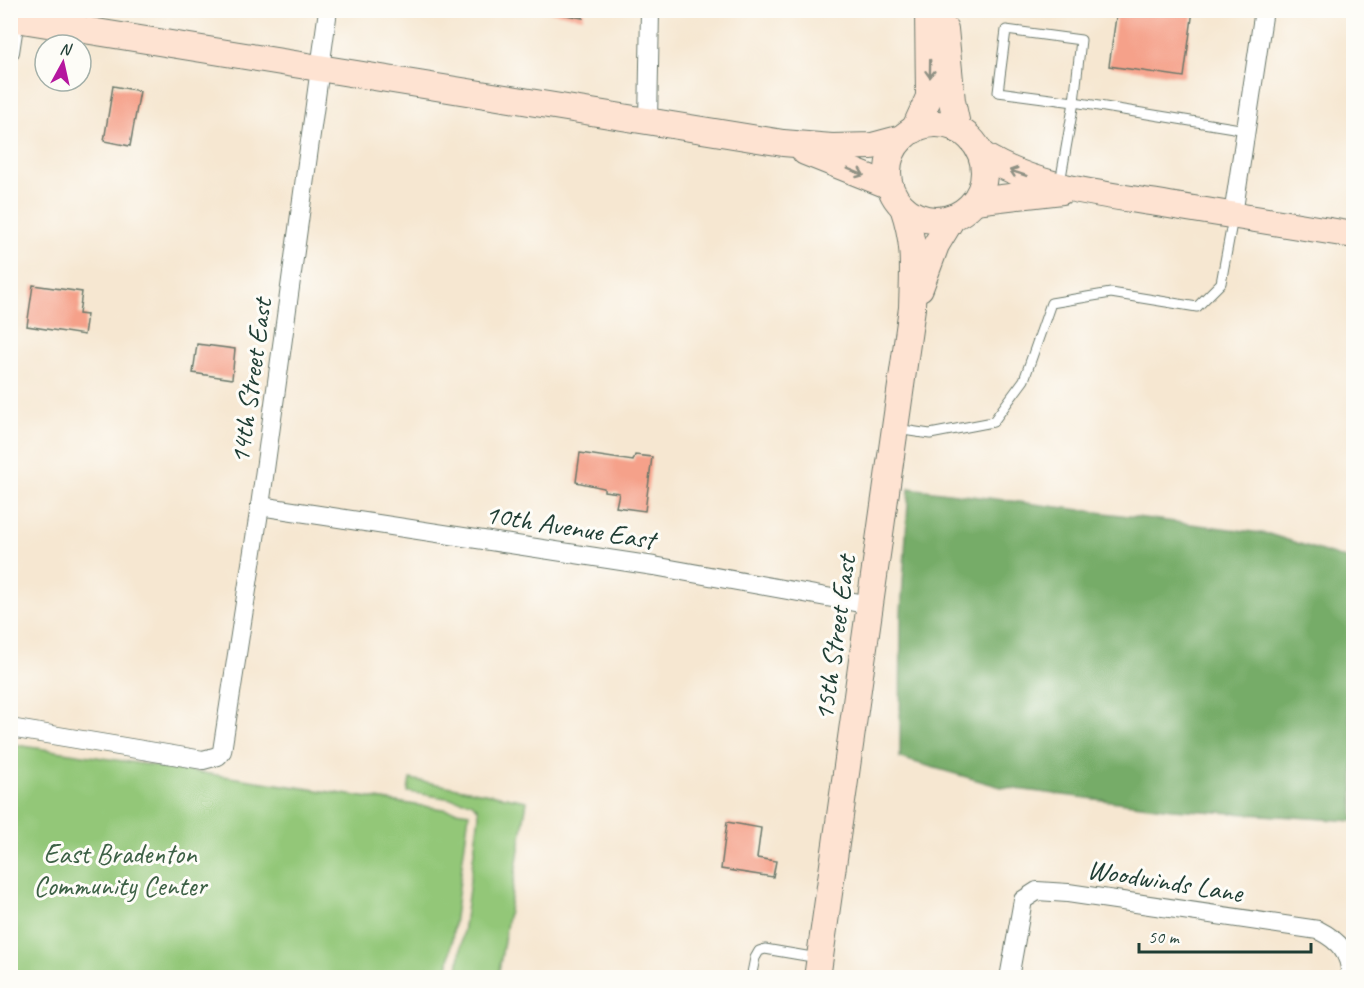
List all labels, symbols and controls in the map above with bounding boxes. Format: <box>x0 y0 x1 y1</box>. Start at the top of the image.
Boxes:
north arrow <box>33 33 93 93</box>
text: N <box>59 39 74 60</box>
one-way arrow <box>924 58 935 78</box>
one-way arrow <box>846 167 865 178</box>
one-way arrow <box>1009 167 1028 178</box>
street label: 14th Street East <box>222 294 280 466</box>
street label: 10th Avenue East <box>483 496 661 558</box>
street label: 15th Street East <box>806 551 864 723</box>
park label: East Bradenton Community Center <box>33 836 208 903</box>
street label: Woodwinds Lane <box>1085 851 1247 910</box>
scale bar <box>1139 916 1312 954</box>
text: 50 m <box>1148 926 1181 948</box>

